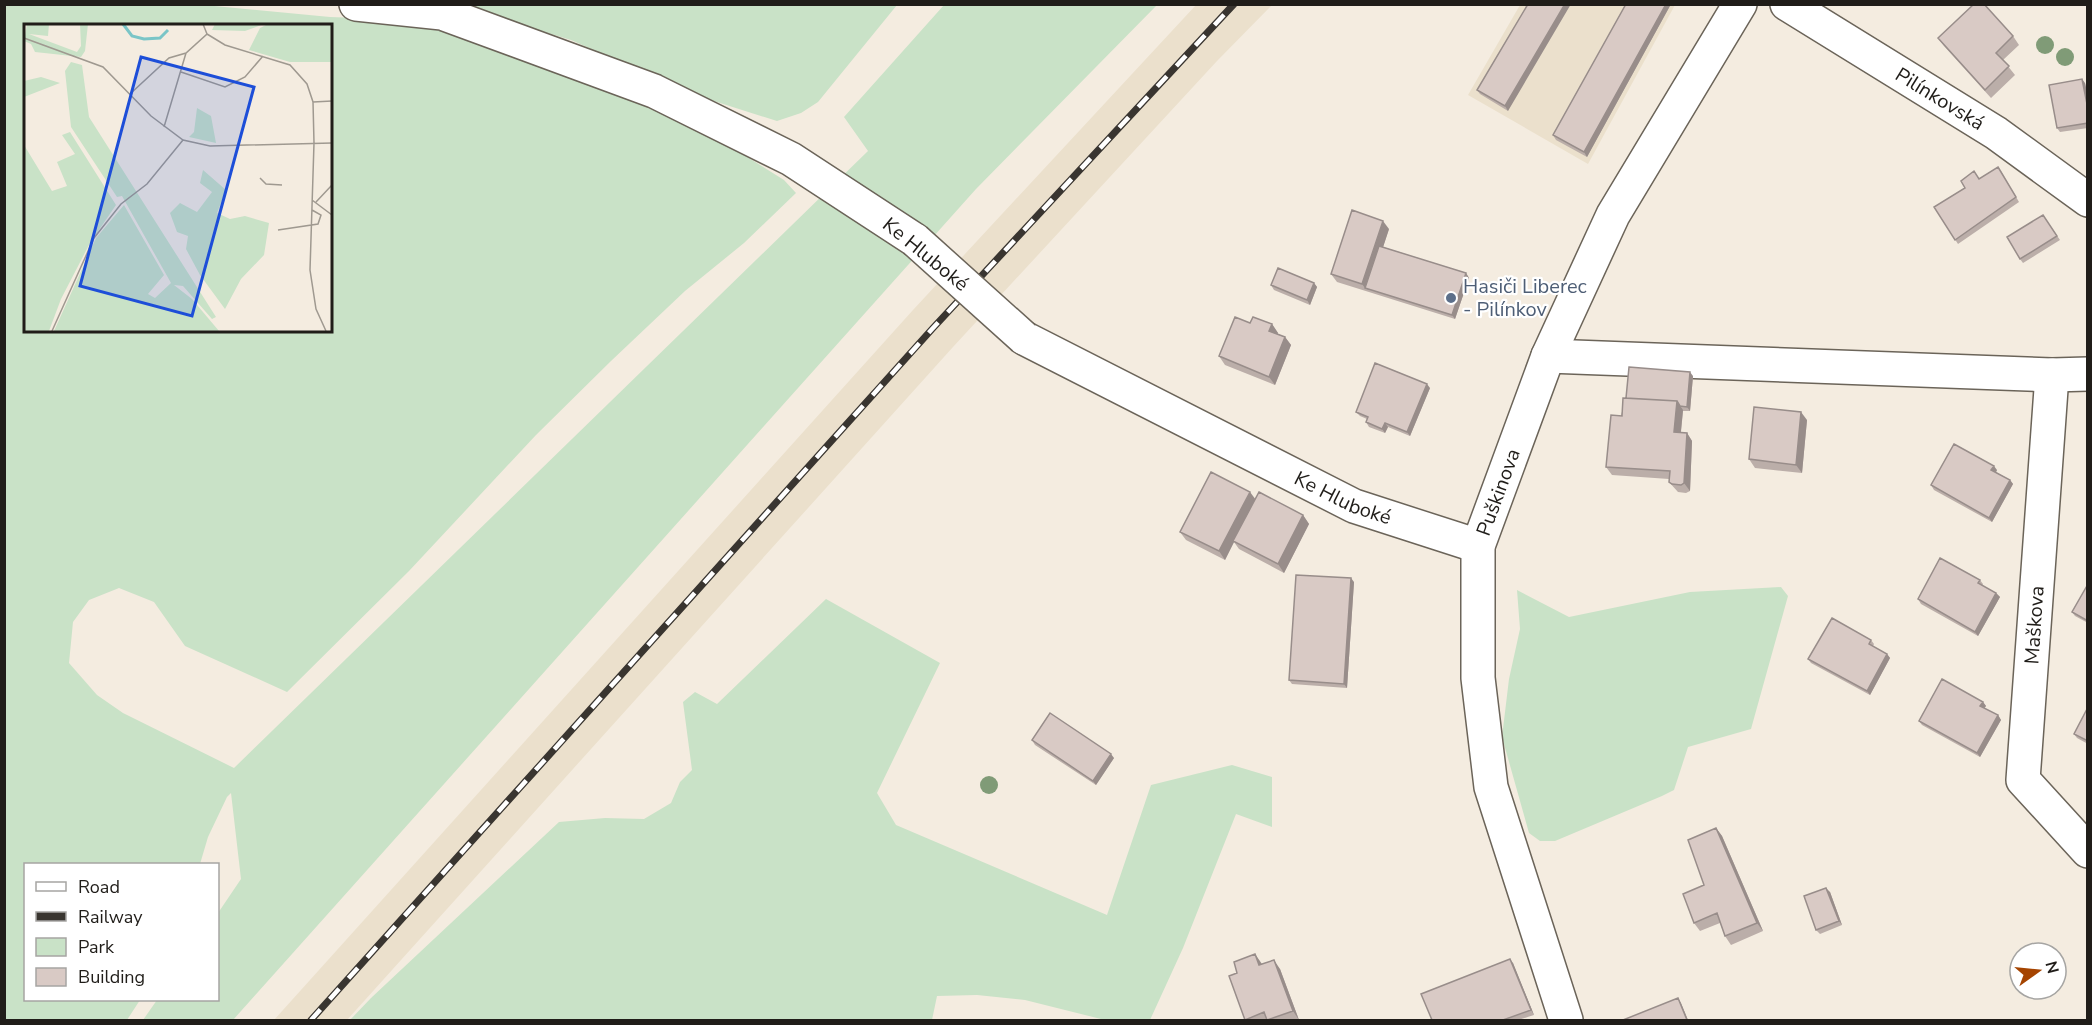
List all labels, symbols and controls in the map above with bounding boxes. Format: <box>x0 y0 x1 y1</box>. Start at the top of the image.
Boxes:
inset map <box>24 24 332 332</box>
street label: Pilínkovská <box>1890 61 1990 137</box>
street label: Ke Hluboké <box>877 211 974 297</box>
place label: Hasiči Liberec - Pilínkov <box>1463 273 1587 323</box>
marker: Hasiči Liberec - Pilínkov <box>1444 291 1458 305</box>
street label: Puškinova <box>1470 445 1527 540</box>
street label: Ke Hluboké <box>1290 465 1395 531</box>
street label: Maškova <box>2018 585 2051 665</box>
legend <box>24 863 219 1001</box>
text: Road <box>78 875 120 899</box>
text: Railway <box>78 905 143 929</box>
text: Park <box>78 935 115 959</box>
north arrow <box>2008 941 2068 1001</box>
text: N <box>2039 959 2064 976</box>
text: Building <box>78 965 145 989</box>

